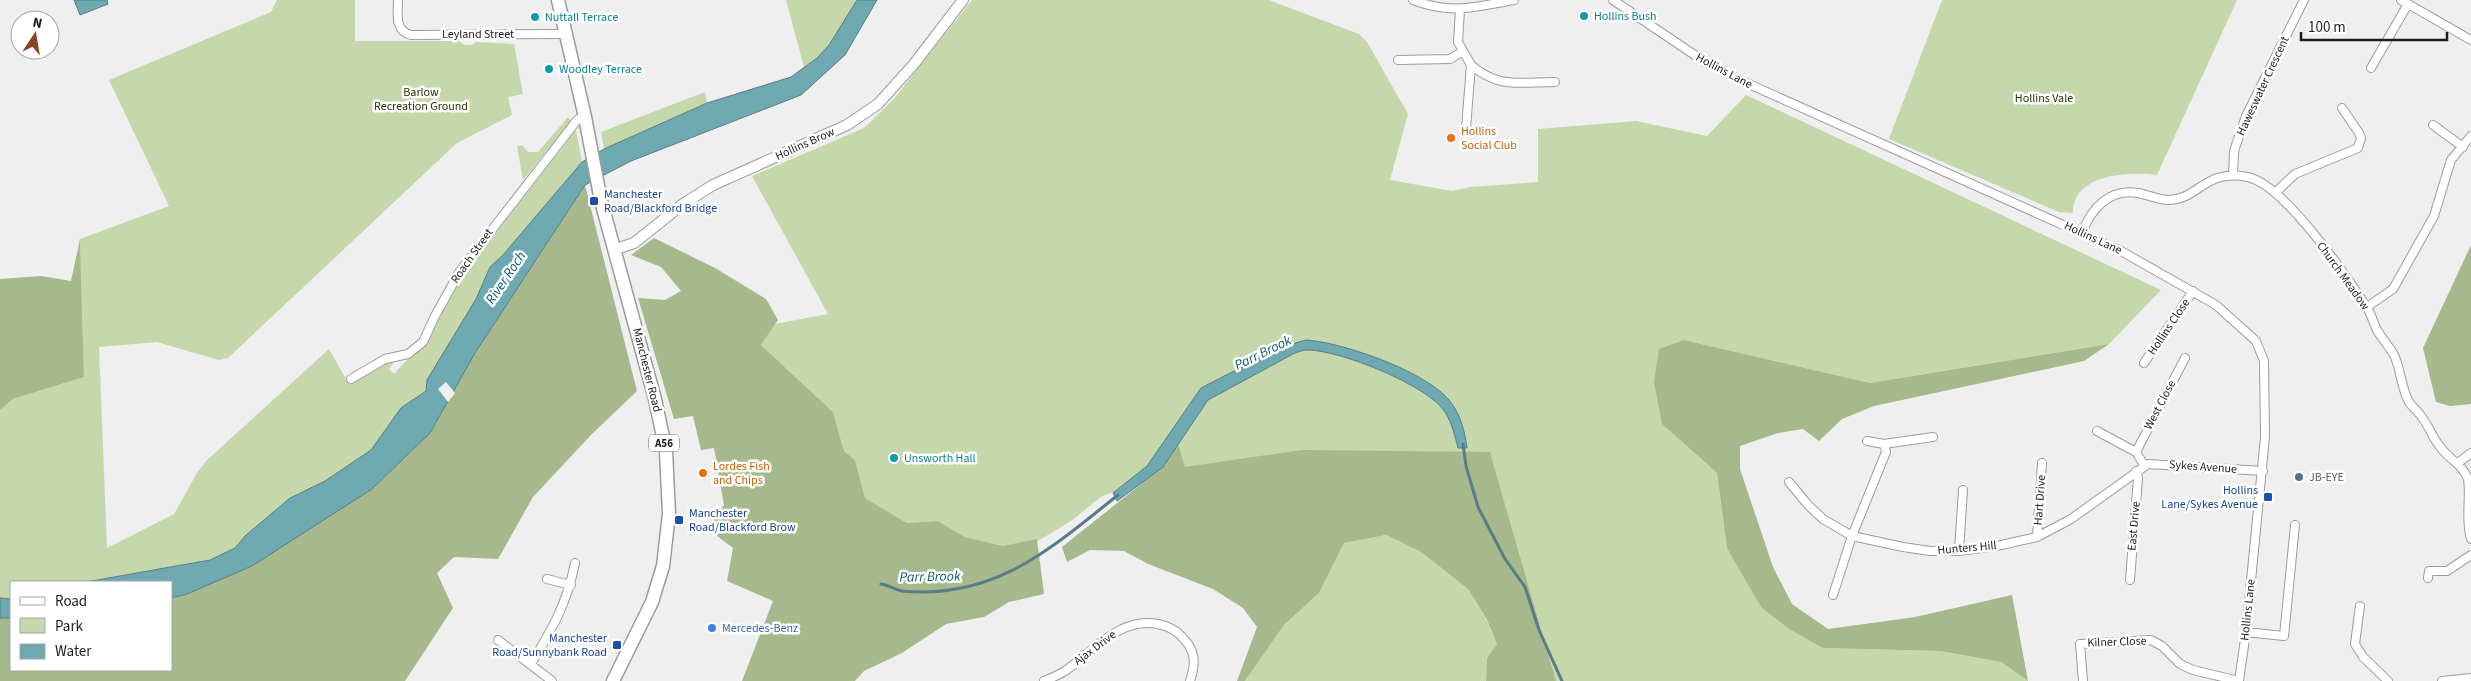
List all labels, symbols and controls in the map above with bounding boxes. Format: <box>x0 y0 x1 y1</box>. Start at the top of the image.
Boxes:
place label: Hollins Bush <box>1594 8 1657 25</box>
place label: Nuttall Terrace <box>545 9 618 26</box>
north arrow <box>10 10 60 60</box>
marker: Hollins Bush <box>1578 10 1590 22</box>
scale bar <box>2301 10 2447 42</box>
marker: Nuttall Terrace <box>529 11 541 23</box>
text: N <box>31 13 44 34</box>
text: 100 m <box>2308 17 2346 38</box>
street label: Leyland Street <box>442 26 514 43</box>
street label: Haweswater Crescent <box>2232 34 2294 138</box>
street label: Hollins Lane <box>1693 49 1755 93</box>
place label: Woodley Terrace <box>559 61 642 78</box>
marker: Woodley Terrace <box>543 63 555 75</box>
park label: Barlow Recreation Ground <box>374 84 468 115</box>
park label: Hollins Vale <box>2015 90 2073 107</box>
street label: Hollins Brow <box>772 123 838 165</box>
place label: Hollins Social Club <box>1461 123 1517 154</box>
marker: Hollins Social Club <box>1445 132 1457 144</box>
place label: Manchester Road/Blackford Bridge <box>604 186 717 217</box>
marker: Manchester Road/Blackford Bridge <box>588 195 600 207</box>
street label: Hollins Lane <box>2061 217 2125 259</box>
street label: Roach Street <box>447 225 497 287</box>
street label: Church Meadow <box>2312 238 2374 314</box>
water label: River Roch <box>481 248 531 308</box>
street label: Hollins Close <box>2144 295 2194 359</box>
street label: Manchester Road <box>628 326 666 414</box>
water label: Parr Brook <box>1231 330 1295 375</box>
street label: West Close <box>2140 377 2180 433</box>
road number: A56 <box>649 434 679 452</box>
place label: Unsworth Hall <box>904 450 976 467</box>
marker: Unsworth Hall <box>888 452 900 464</box>
street label: Sykes Avenue <box>2168 456 2238 478</box>
place label: Lordes Fish and Chips <box>713 458 770 489</box>
marker: Lordes Fish and Chips <box>697 467 709 479</box>
place label: JB-EYE <box>2309 469 2344 486</box>
marker: JB-EYE <box>2293 471 2305 483</box>
street label: Hart Drive <box>2030 474 2050 526</box>
place label: Hollins Lane/Sykes Avenue <box>2161 482 2258 513</box>
marker: Hollins Lane/Sykes Avenue <box>2262 491 2274 503</box>
street label: East Drive <box>2123 500 2145 551</box>
place label: Manchester Road/Blackford Brow <box>689 505 796 536</box>
marker: Manchester Road/Blackford Brow <box>673 514 685 526</box>
street label: Hunters Hill <box>1937 537 1997 559</box>
water label: Parr Brook <box>899 566 961 588</box>
street label: Hollins Lane <box>2236 578 2260 642</box>
legend <box>10 581 172 671</box>
text: Road <box>55 591 87 612</box>
text: Park <box>55 616 84 637</box>
place label: Mercedes-Benz <box>722 620 798 637</box>
marker: Mercedes-Benz <box>706 622 718 634</box>
street label: Ajax Drive <box>1070 626 1120 670</box>
place label: Manchester Road/Sunnybank Road <box>492 630 608 661</box>
street label: Kilner Close <box>2087 632 2147 652</box>
marker: Manchester Road/Sunnybank Road <box>611 639 623 651</box>
text: Water <box>55 641 92 662</box>

